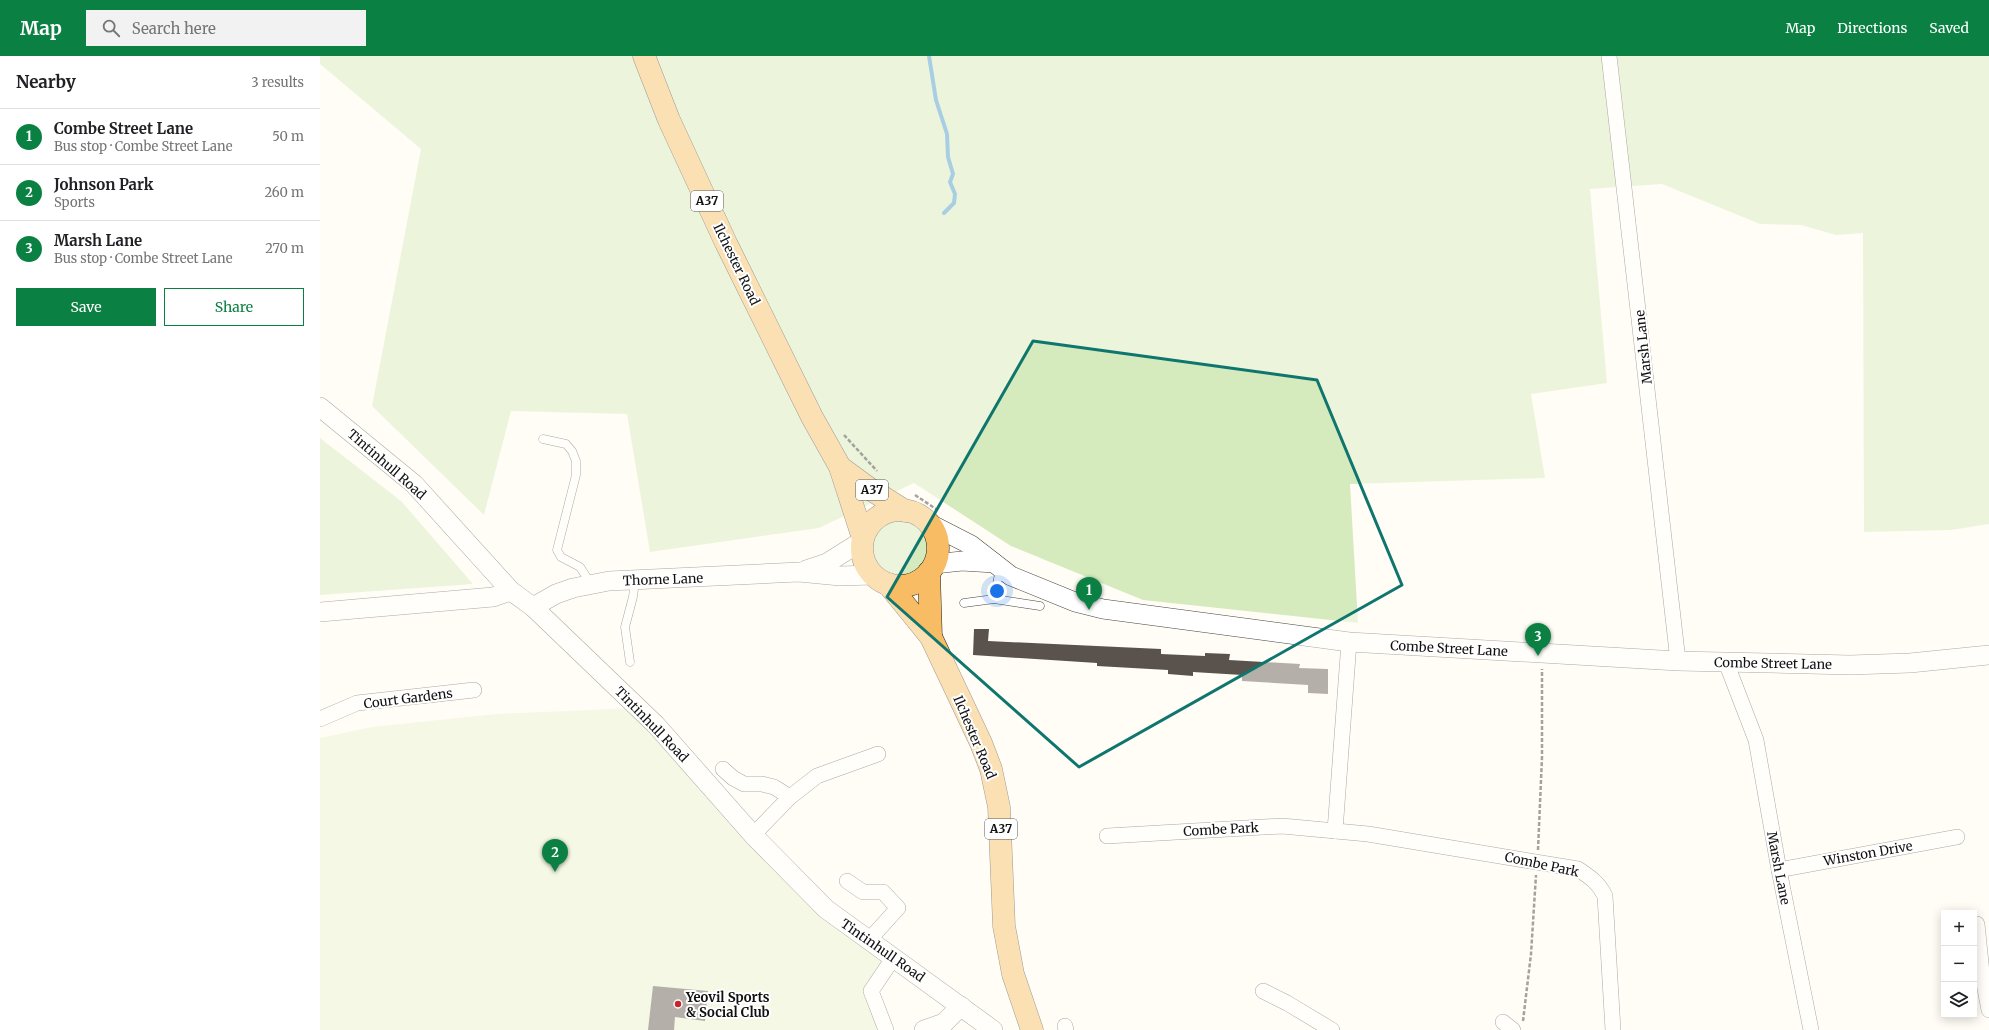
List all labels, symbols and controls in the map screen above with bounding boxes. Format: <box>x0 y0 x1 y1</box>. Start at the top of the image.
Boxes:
search box <box>86 10 366 46</box>
text: Map <box>20 16 62 40</box>
icon: search <box>100 17 122 39</box>
text: Search here <box>132 19 216 38</box>
text: Map <box>1785 19 1815 37</box>
text: Directions <box>1837 19 1907 37</box>
text: Saved <box>1929 19 1969 37</box>
text: Nearby <box>16 71 76 93</box>
text: 3 results <box>251 74 304 91</box>
text: Combe Street Lane <box>54 119 193 138</box>
text: 1 <box>26 128 32 145</box>
text: 50 m <box>272 128 304 145</box>
text: Bus stop · Combe Street Lane <box>54 138 232 155</box>
text: Johnson Park <box>54 175 153 194</box>
text: 2 <box>25 184 33 201</box>
text: 260 m <box>264 184 304 201</box>
road number: A37 <box>691 191 723 211</box>
text: Sports <box>54 194 95 211</box>
street label: Ilchester Road <box>709 220 764 308</box>
text: Marsh Lane <box>54 231 142 250</box>
text: 3 <box>25 240 33 257</box>
text: 270 m <box>265 240 304 257</box>
text: Bus stop · Combe Street Lane <box>54 250 232 267</box>
button: Save <box>16 288 156 326</box>
button: Share <box>164 288 304 326</box>
street label: Marsh Lane <box>1631 309 1656 385</box>
street label: Tintinhull Road <box>344 426 430 503</box>
road number: A37 <box>856 480 888 500</box>
street label: Thorne Lane <box>623 570 704 589</box>
pin: 1 <box>1076 577 1102 610</box>
your location <box>987 581 1007 601</box>
pin: 3 <box>1525 623 1551 656</box>
street label: Combe Street Lane <box>1390 637 1508 660</box>
street label: Combe Street Lane <box>1714 654 1832 673</box>
street label: Tintinhull Road <box>611 683 692 766</box>
street label: Court Gardens <box>363 685 454 712</box>
street label: Ilchester Road <box>949 693 1000 782</box>
road number: A37 <box>985 819 1017 839</box>
street label: Combe Park <box>1183 819 1260 840</box>
street label: Marsh Lane <box>1763 830 1794 906</box>
street label: Winston Drive <box>1821 837 1914 870</box>
pin: 2 <box>542 839 568 872</box>
street label: Combe Park <box>1503 848 1581 881</box>
map controls <box>1941 910 1977 1018</box>
button: + <box>1941 910 1977 946</box>
street label: Tintinhull Road <box>837 915 928 986</box>
button: − <box>1941 946 1977 982</box>
button: layers <box>1941 982 1977 1018</box>
place label: Yeovil Sports & Social Club <box>685 989 770 1021</box>
marker: Yeovil Sports & Social Club <box>673 999 683 1009</box>

